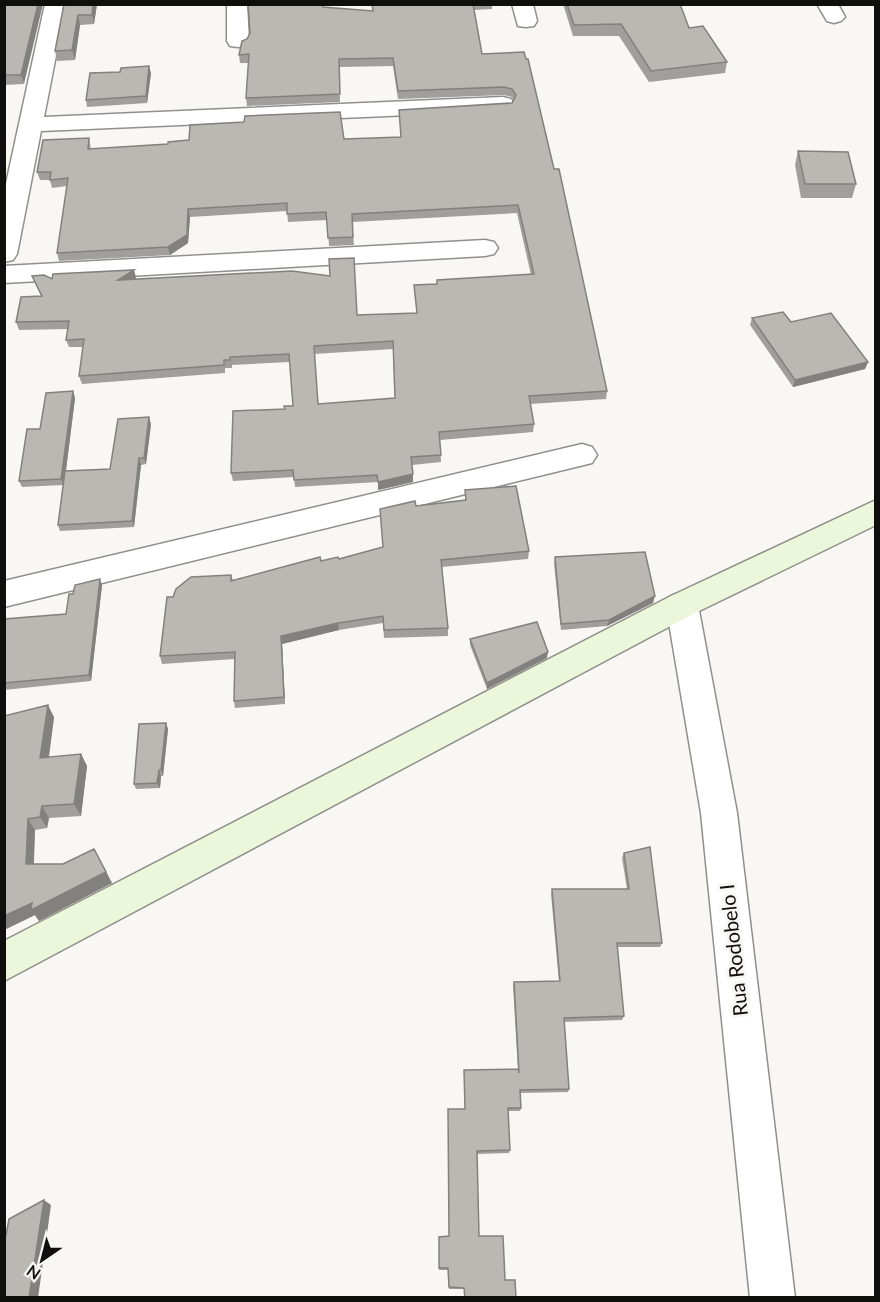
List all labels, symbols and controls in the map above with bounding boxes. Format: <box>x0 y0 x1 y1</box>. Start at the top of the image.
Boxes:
street label: Rua Rodobelo I <box>714 883 752 1017</box>
north arrow <box>12 1230 72 1290</box>
text: N <box>23 1261 44 1284</box>

